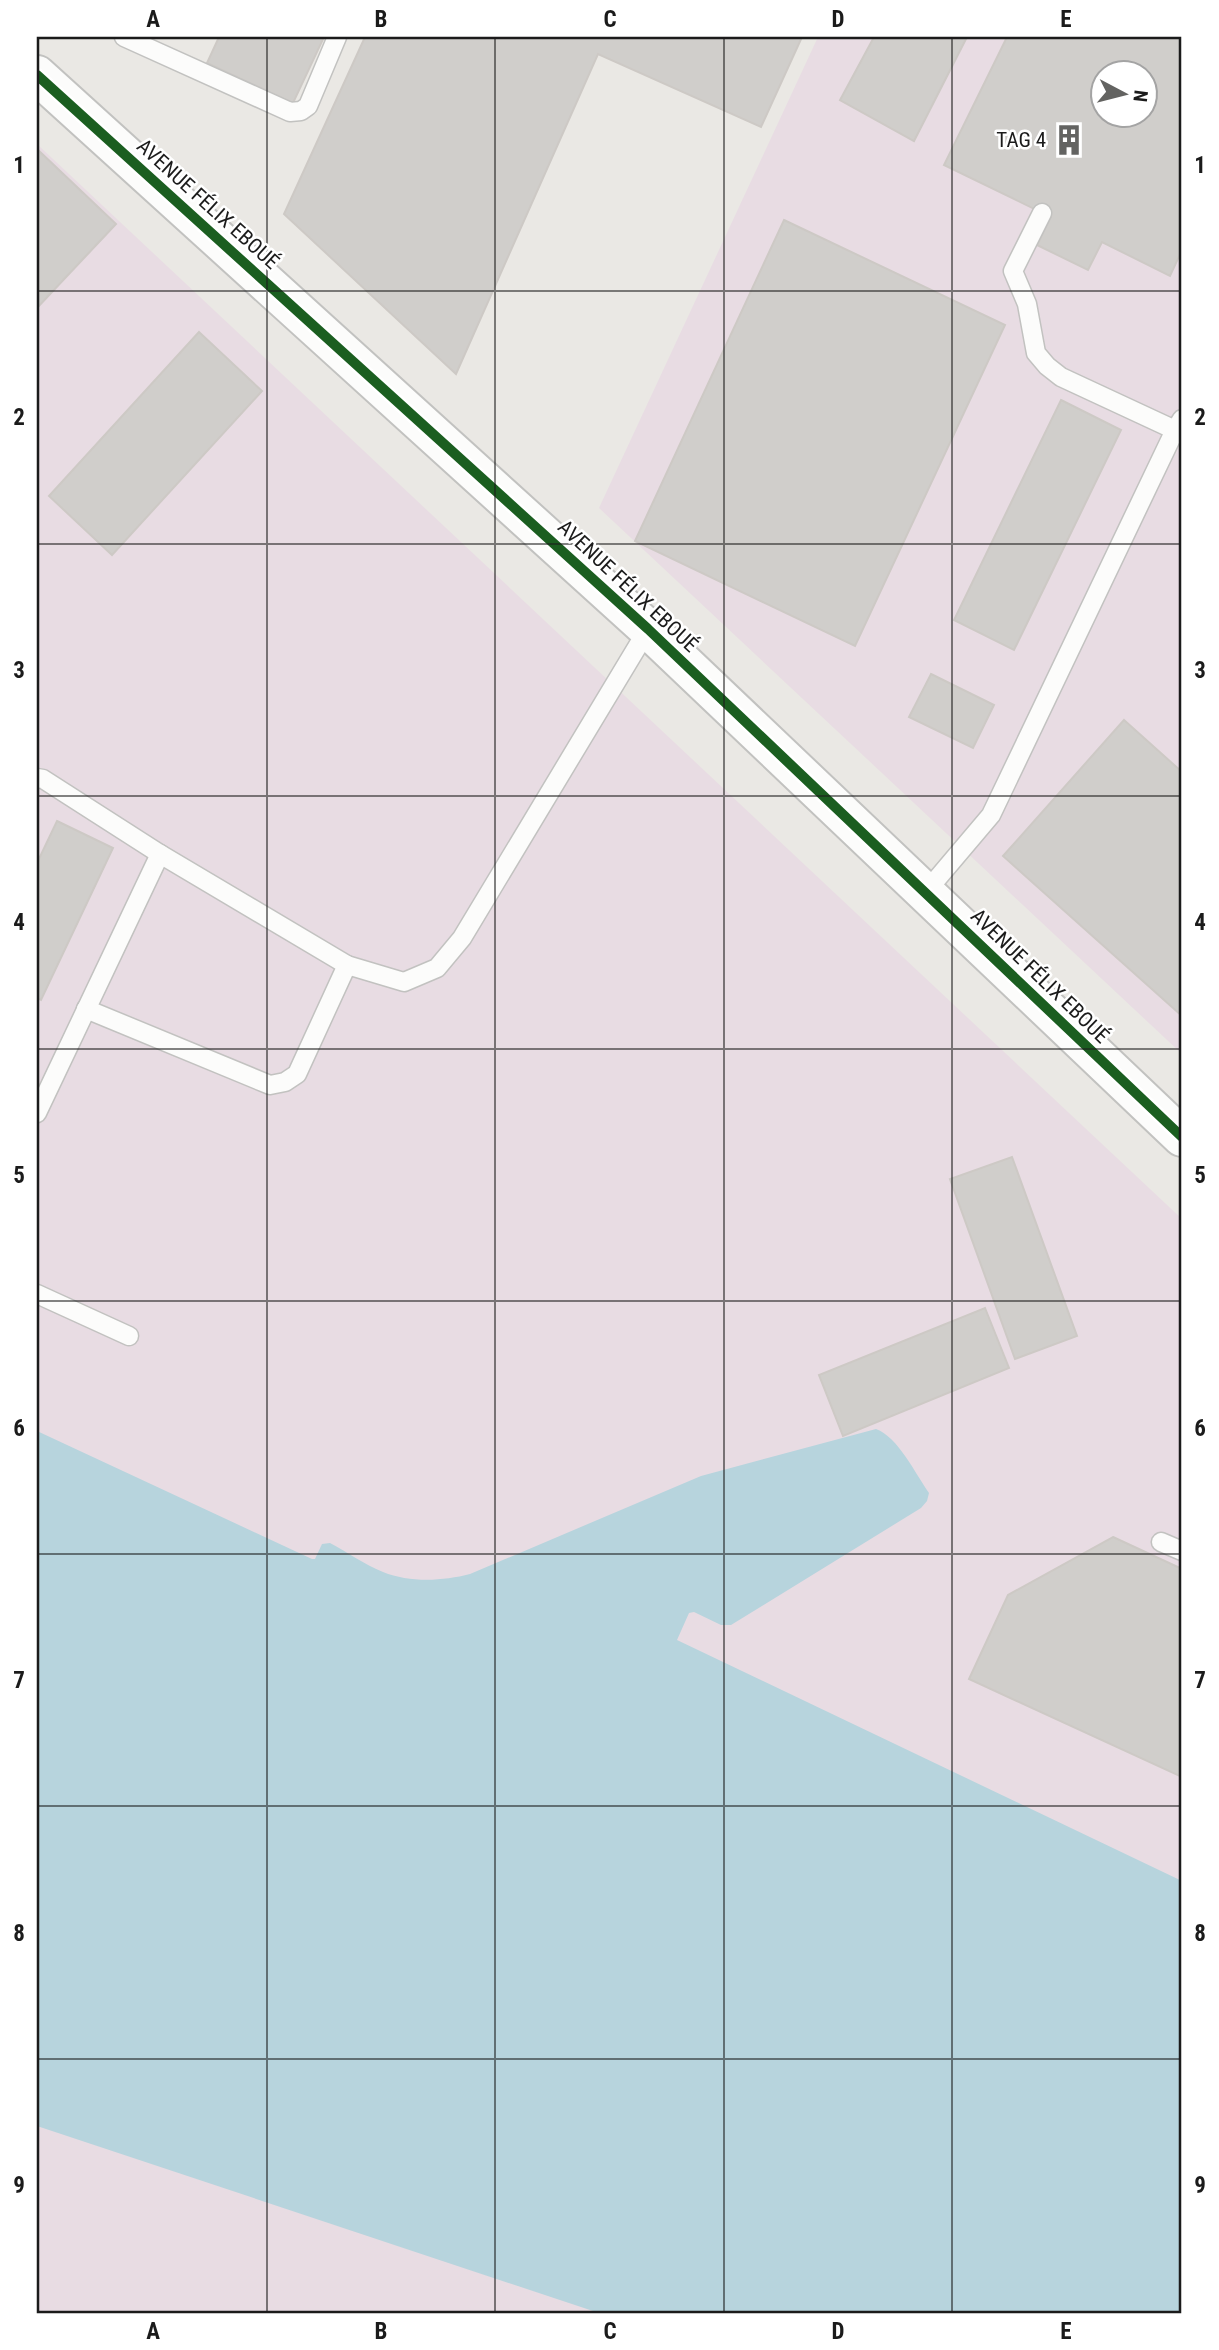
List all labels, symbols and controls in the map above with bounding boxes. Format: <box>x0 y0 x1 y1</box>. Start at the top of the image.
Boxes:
text: A <box>146 6 160 33</box>
text: B <box>375 6 387 33</box>
text: C <box>603 6 617 33</box>
text: D <box>832 6 845 33</box>
text: E <box>1060 6 1072 33</box>
north arrow <box>1090 60 1160 130</box>
text: N <box>1128 89 1153 103</box>
building icon: TAG 4 <box>1052 123 1086 157</box>
place label: TAG 4 <box>996 128 1046 152</box>
street label: AVENUE FÉLIX EBOUÉ <box>132 134 284 274</box>
text: 1 <box>13 152 25 179</box>
text: 1 <box>1194 152 1206 179</box>
text: 2 <box>13 404 25 431</box>
text: 2 <box>1194 404 1206 431</box>
street label: AVENUE FÉLIX EBOUÉ <box>553 515 703 657</box>
text: 3 <box>13 657 25 684</box>
text: 3 <box>1194 657 1206 684</box>
street label: AVENUE FÉLIX EBOUÉ <box>966 904 1114 1048</box>
text: 4 <box>13 909 25 936</box>
text: 4 <box>1194 909 1206 936</box>
text: 5 <box>13 1162 25 1189</box>
text: 5 <box>1194 1162 1206 1189</box>
text: 6 <box>13 1415 25 1442</box>
text: 6 <box>1194 1415 1206 1442</box>
text: 7 <box>13 1667 25 1694</box>
text: 7 <box>1194 1667 1206 1694</box>
text: 8 <box>13 1920 25 1947</box>
text: 8 <box>1194 1920 1206 1947</box>
text: 9 <box>13 2172 25 2199</box>
text: 9 <box>1194 2172 1206 2199</box>
text: A <box>146 2318 160 2345</box>
text: B <box>375 2318 387 2345</box>
text: C <box>603 2318 617 2345</box>
text: D <box>832 2318 845 2345</box>
text: E <box>1060 2318 1072 2345</box>

